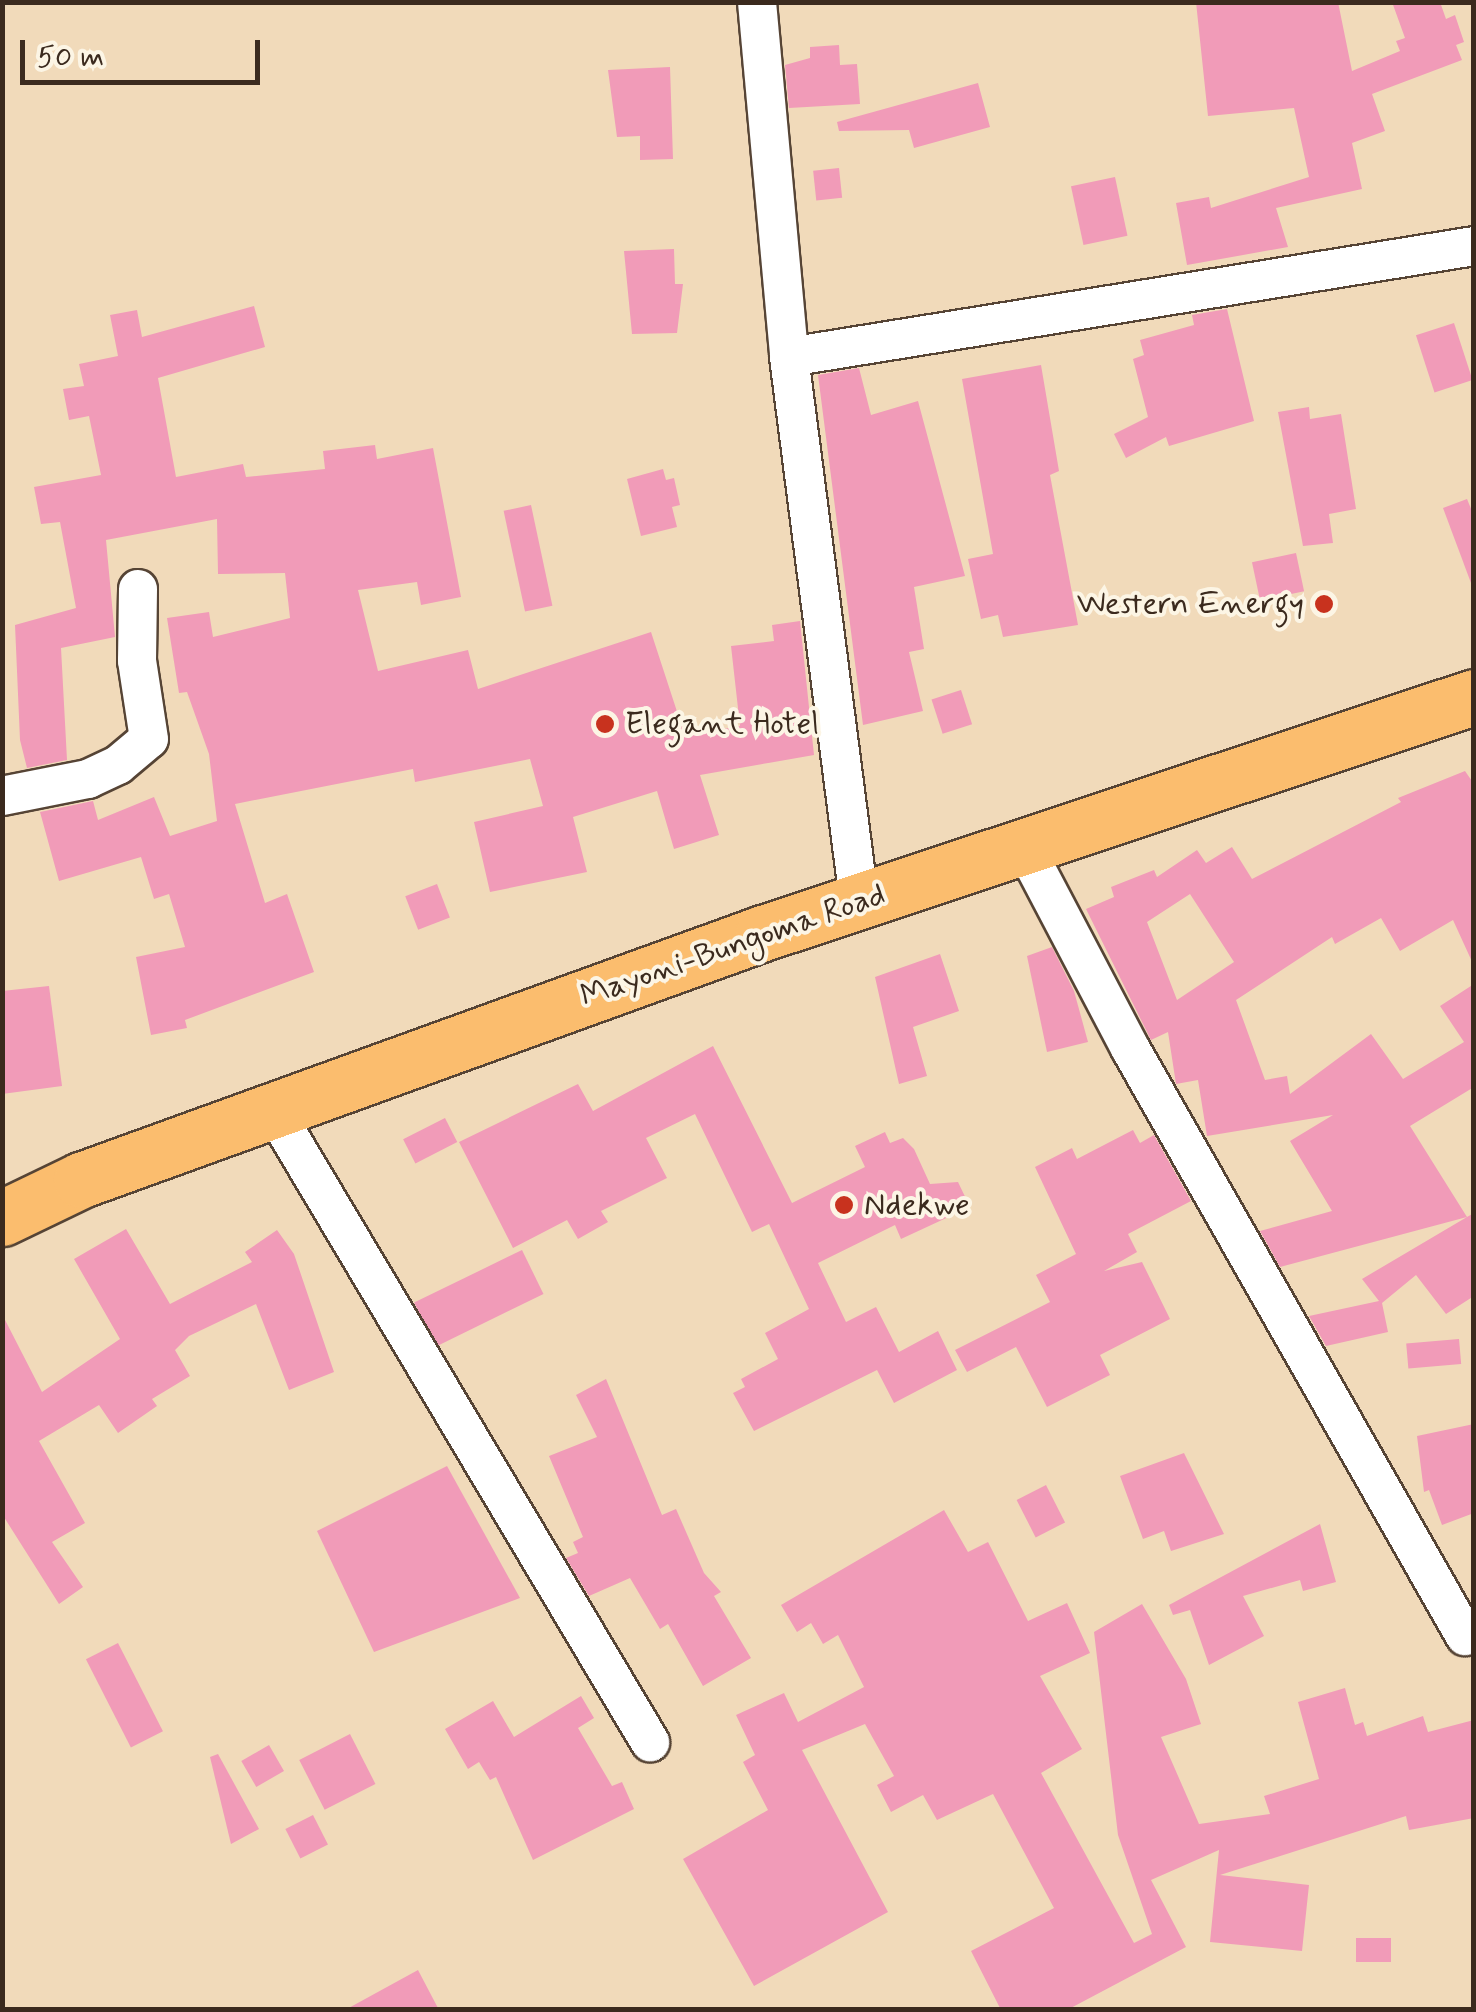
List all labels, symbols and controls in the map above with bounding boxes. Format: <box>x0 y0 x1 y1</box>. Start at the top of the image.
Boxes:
scale bar <box>25 20 265 82</box>
text: 50 m <box>37 38 104 77</box>
place label: Western Energy <box>1090 585 1304 623</box>
marker: Western Energy <box>1313 593 1335 615</box>
place label: Elegant Hotel <box>625 705 818 743</box>
marker: Elegant Hotel <box>594 713 616 735</box>
street label: Mayoni-Bungoma Road <box>575 876 891 1016</box>
place label: Ndekwe <box>864 1186 970 1224</box>
marker: Ndekwe <box>833 1194 855 1216</box>

